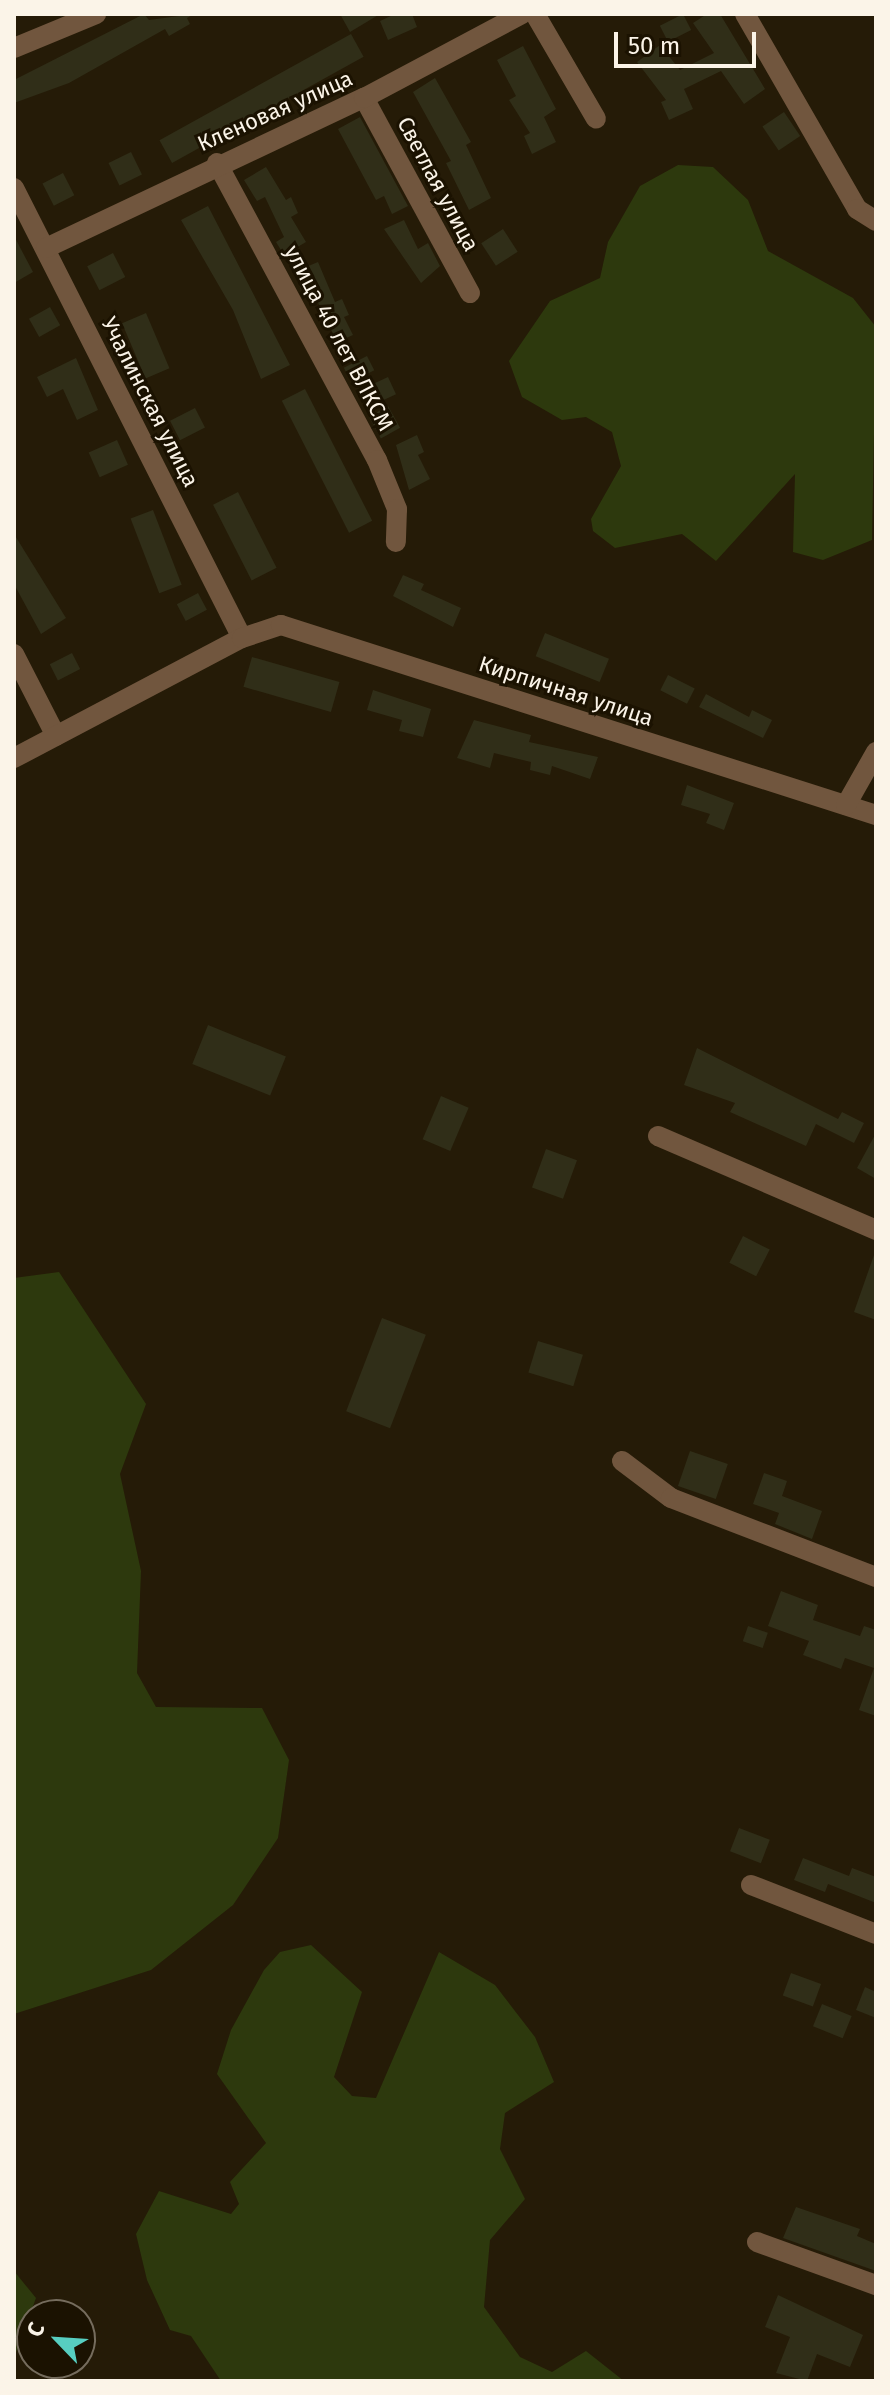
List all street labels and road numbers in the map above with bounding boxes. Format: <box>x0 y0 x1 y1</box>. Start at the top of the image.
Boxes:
street label: Кленовая улица <box>193 65 357 157</box>
street label: Светлая улица <box>391 112 485 256</box>
street label: улица 40 лет ВЛКСМ <box>279 241 399 435</box>
street label: Учалинская улица <box>96 313 204 491</box>
street label: Кирпичная улица <box>475 650 657 732</box>

